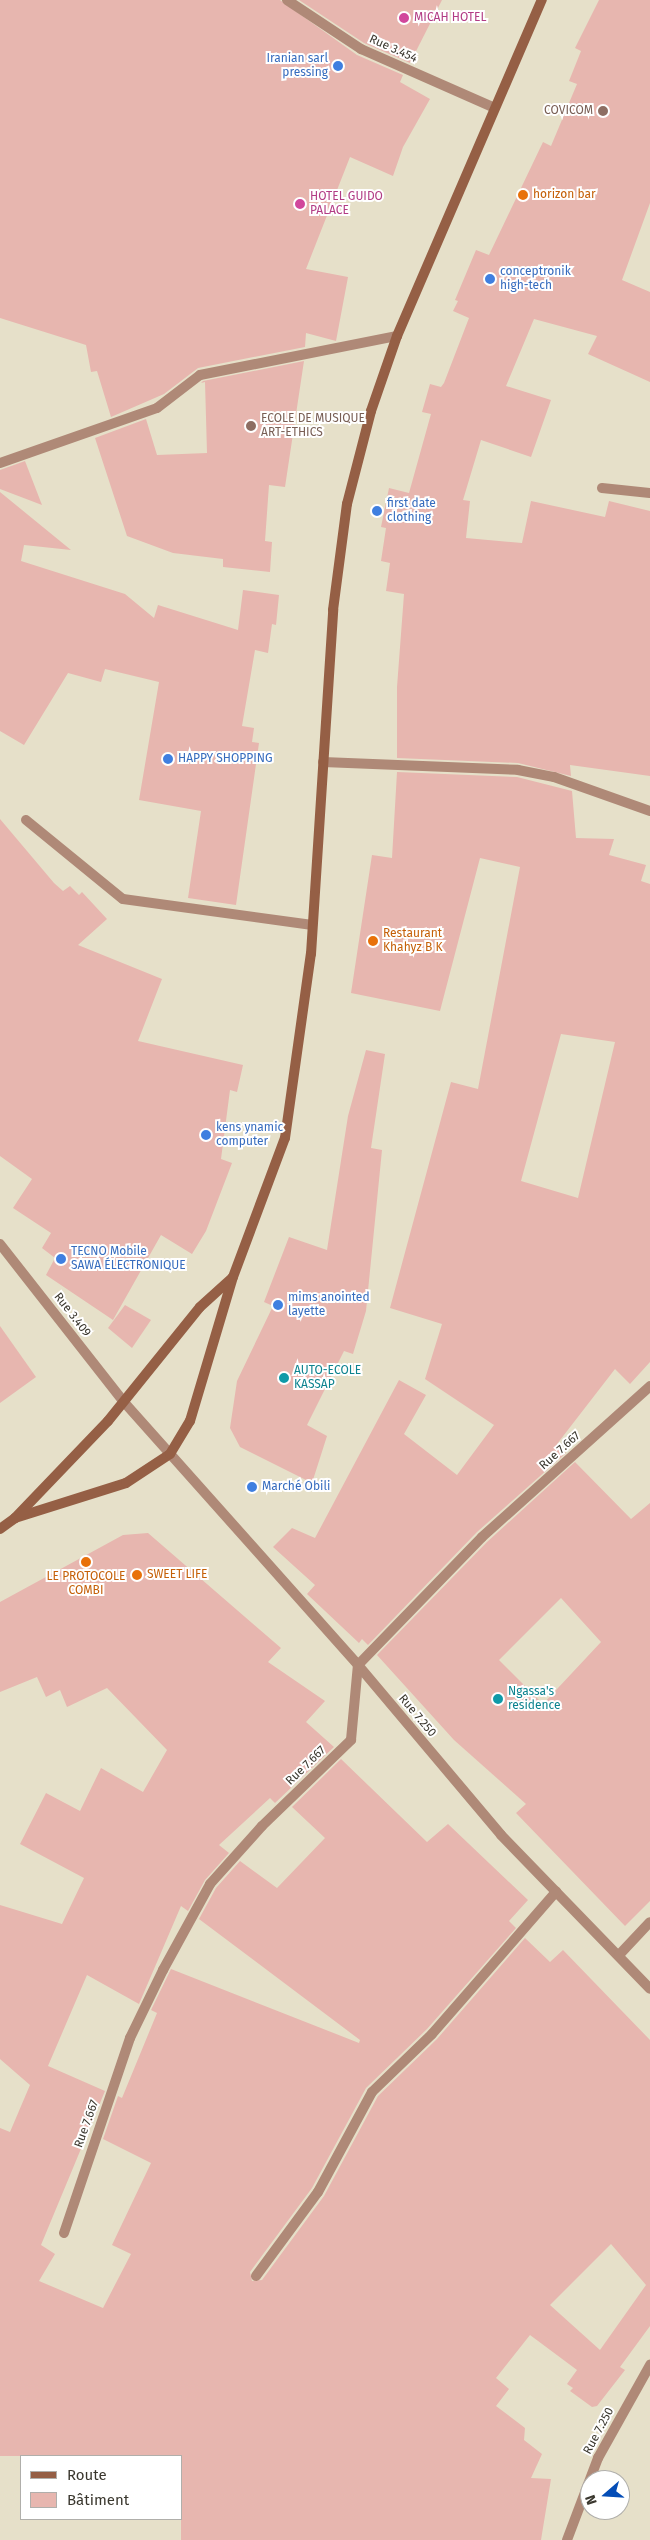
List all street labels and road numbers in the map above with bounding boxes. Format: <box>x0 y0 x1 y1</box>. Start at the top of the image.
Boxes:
street label: Rue 3.454 <box>367 32 419 66</box>
street label: Rue 3.409 <box>50 1290 94 1340</box>
street label: Rue 7.667 <box>537 1429 583 1473</box>
street label: Rue 7.250 <box>395 1692 439 1740</box>
street label: Rue 7.667 <box>283 1743 329 1789</box>
street label: Rue 7.667 <box>72 2098 102 2150</box>
street label: Rue 7.250 <box>581 2405 617 2457</box>

